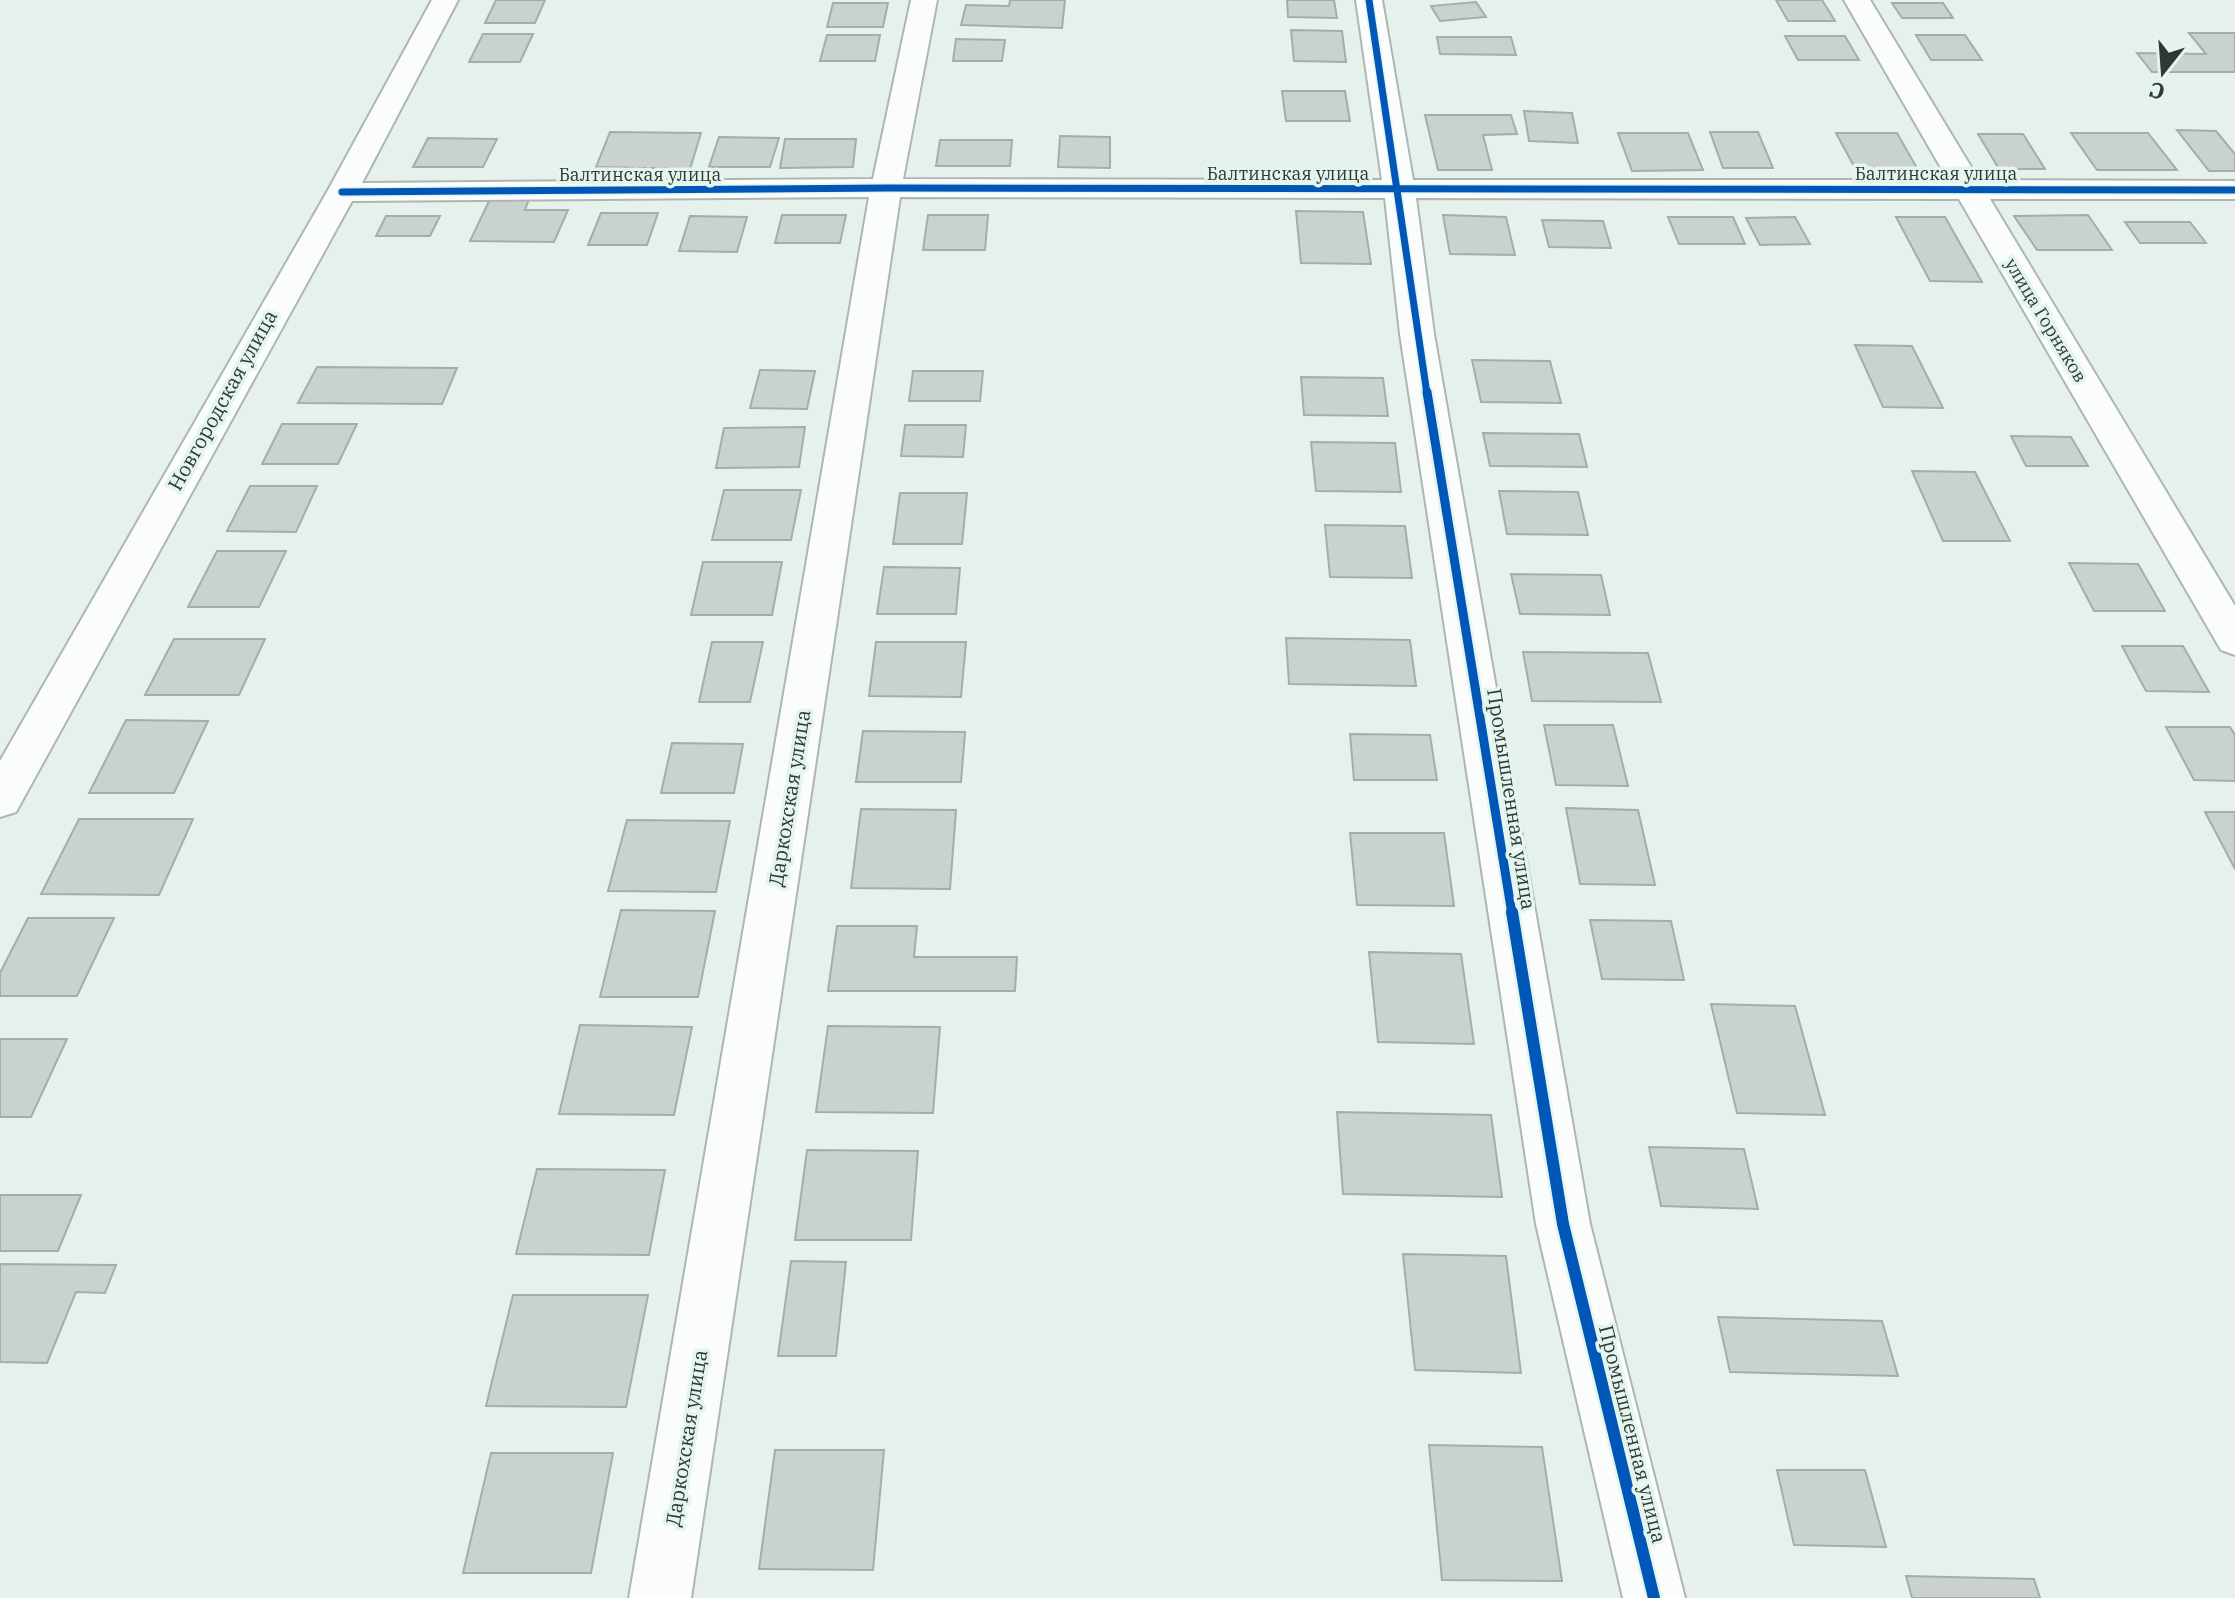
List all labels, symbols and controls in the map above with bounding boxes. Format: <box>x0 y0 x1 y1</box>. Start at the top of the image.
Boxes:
north arrow <box>2123 32 2203 112</box>
text: С <box>2146 76 2168 108</box>
street label: Балтинская улица <box>1207 162 1369 185</box>
street label: Балтинская улица <box>1855 162 2017 185</box>
street label: Балтинская улица <box>559 163 721 186</box>
street label: улица Горняков <box>2000 254 2092 386</box>
street label: Новгородская улица <box>161 305 283 495</box>
street label: Промышленная улица <box>1481 686 1543 912</box>
street label: Даркохская улица <box>762 708 816 888</box>
street label: Промышленная улица <box>1593 1322 1673 1546</box>
street label: Даркохская улица <box>659 1348 713 1528</box>

